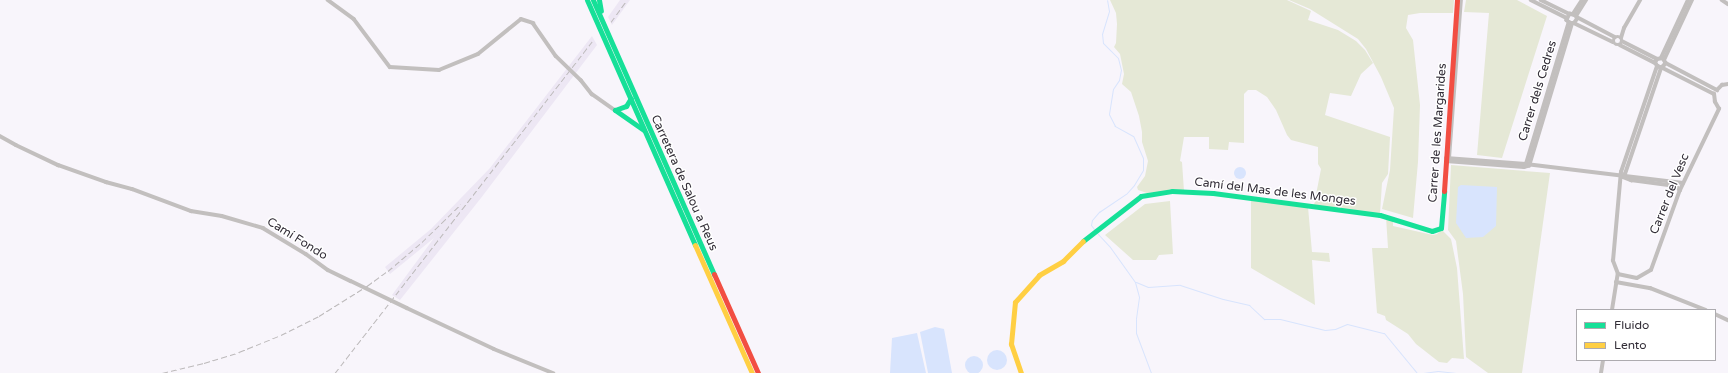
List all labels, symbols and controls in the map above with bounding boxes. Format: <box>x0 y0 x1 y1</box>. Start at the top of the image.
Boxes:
street label: Carrer dels Cedres <box>1516 39 1560 143</box>
street label: Carrer de les Margarides <box>1426 63 1450 203</box>
street label: Carretera de Salou a Reus <box>647 113 721 253</box>
street label: Carrer del Vesc <box>1647 152 1693 236</box>
street label: Camí del Mas de les Monges <box>1194 175 1356 209</box>
street label: Camí Fondo <box>264 215 330 263</box>
legend <box>1576 309 1716 361</box>
text: Fluido <box>1614 318 1649 332</box>
text: Lento <box>1614 338 1647 352</box>

